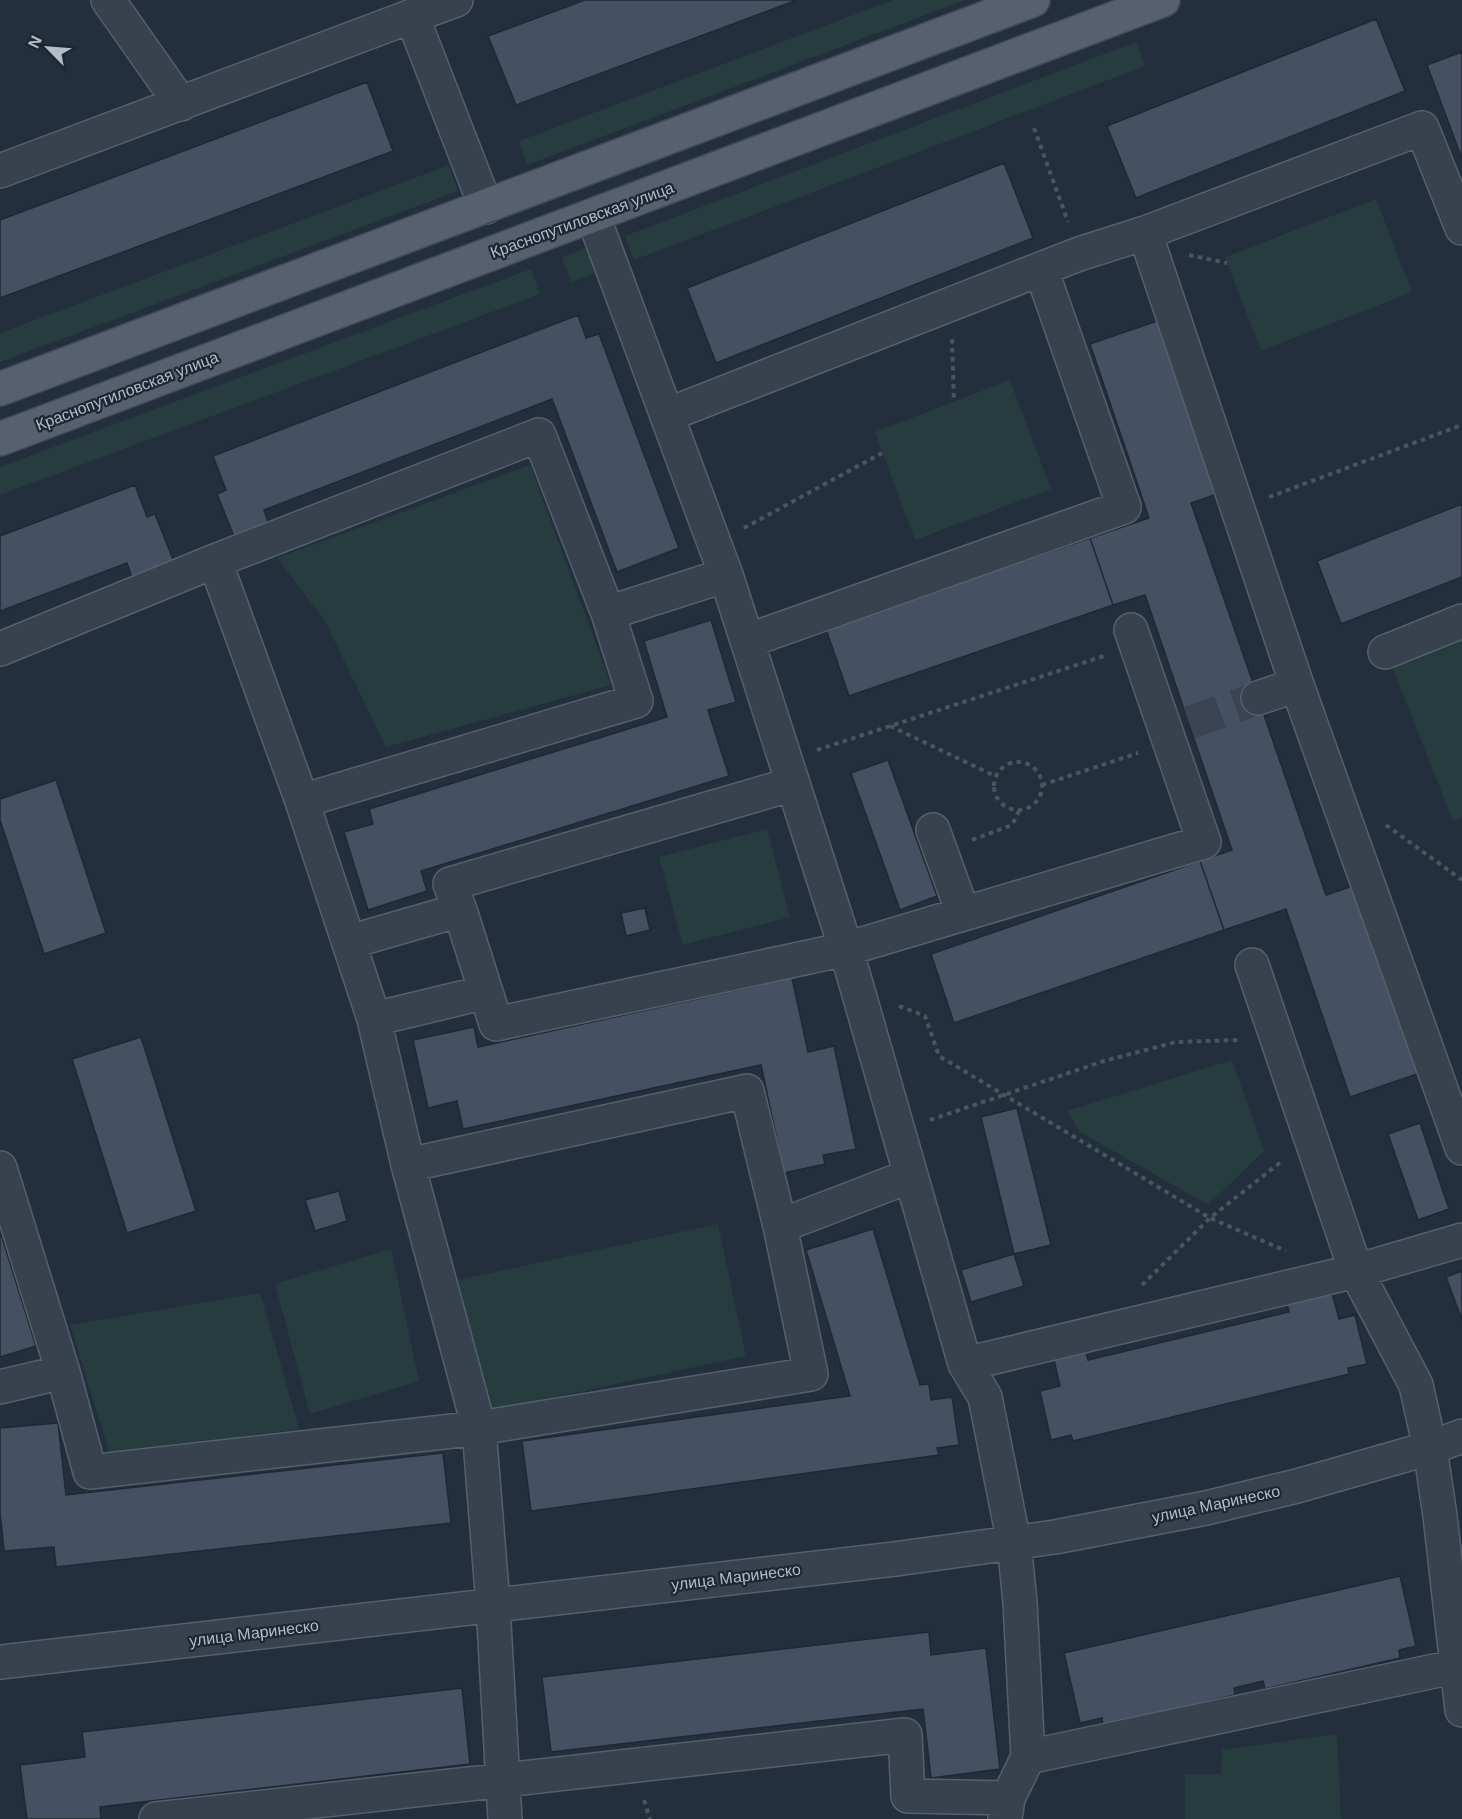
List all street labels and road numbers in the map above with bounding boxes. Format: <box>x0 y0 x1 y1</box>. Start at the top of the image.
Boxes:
street label: Краснопутиловская улица <box>488 179 676 261</box>
street label: Краснопутиловская улица <box>33 348 221 434</box>
street label: улица Маринеско <box>1150 1482 1282 1526</box>
street label: улица Маринеско <box>670 1561 802 1593</box>
street label: улица Маринеско <box>188 1617 320 1649</box>

